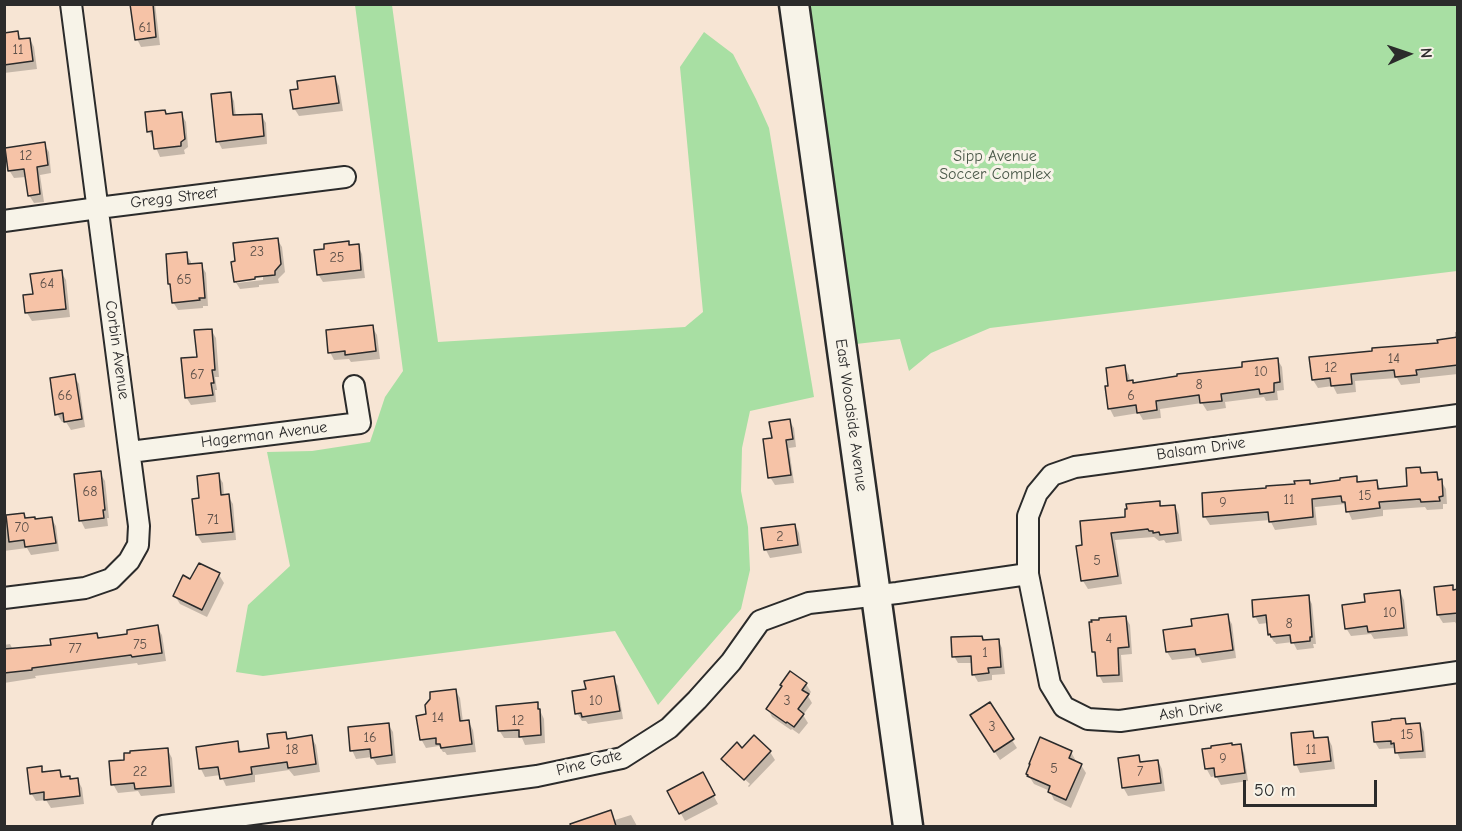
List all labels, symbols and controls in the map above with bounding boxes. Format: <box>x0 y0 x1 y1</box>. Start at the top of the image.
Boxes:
house number: 61 <box>138 20 152 36</box>
north arrow <box>1378 24 1438 84</box>
house number: 11 <box>12 42 24 58</box>
text: N <box>1417 47 1435 59</box>
park label: Sipp Avenue Soccer Complex <box>939 146 1051 184</box>
house number: 12 <box>20 148 32 164</box>
street label: Gregg Street <box>129 183 219 213</box>
house number: 23 <box>250 244 264 260</box>
house number: 25 <box>330 250 344 266</box>
house number: 65 <box>176 272 192 288</box>
house number: 64 <box>40 276 54 292</box>
street label: Corbin Avenue <box>101 299 133 401</box>
street label: East Woodside Avenue <box>831 337 871 493</box>
house number: 14 <box>1388 351 1400 367</box>
house number: 12 <box>1325 360 1337 376</box>
house number: 10 <box>1254 364 1268 380</box>
house number: 67 <box>190 367 204 383</box>
house number: 8 <box>1195 377 1203 393</box>
house number: 66 <box>57 388 73 404</box>
house number: 6 <box>1127 388 1135 404</box>
street label: Hagerman Avenue <box>200 418 328 452</box>
street label: Balsam Drive <box>1155 433 1247 465</box>
house number: 68 <box>83 484 97 500</box>
house number: 15 <box>1358 488 1372 504</box>
house number: 11 <box>1283 492 1295 508</box>
house number: 9 <box>1219 495 1227 511</box>
house number: 71 <box>207 512 219 528</box>
house number: 70 <box>14 520 30 536</box>
house number: 2 <box>776 529 784 545</box>
house number: 5 <box>1093 553 1101 569</box>
house number: 10 <box>1383 605 1397 621</box>
house number: 8 <box>1285 616 1293 632</box>
house number: 4 <box>1106 631 1112 647</box>
house number: 75 <box>133 637 147 653</box>
house number: 77 <box>68 641 82 657</box>
house number: 1 <box>982 645 988 661</box>
house number: 10 <box>589 693 603 709</box>
house number: 3 <box>783 693 791 709</box>
street label: Ash Drive <box>1158 697 1224 725</box>
house number: 14 <box>432 710 444 726</box>
house number: 12 <box>512 713 524 729</box>
house number: 3 <box>988 719 996 735</box>
house number: 15 <box>1400 727 1414 743</box>
house number: 16 <box>363 730 377 746</box>
house number: 18 <box>286 742 298 758</box>
house number: 11 <box>1305 742 1317 758</box>
street label: Pine Gate <box>554 746 624 780</box>
house number: 9 <box>1219 751 1227 767</box>
house number: 5 <box>1050 761 1058 777</box>
house number: 22 <box>133 764 147 780</box>
house number: 7 <box>1137 764 1143 780</box>
scale bar <box>1246 768 1380 806</box>
text: 50 m <box>1254 780 1296 801</box>

